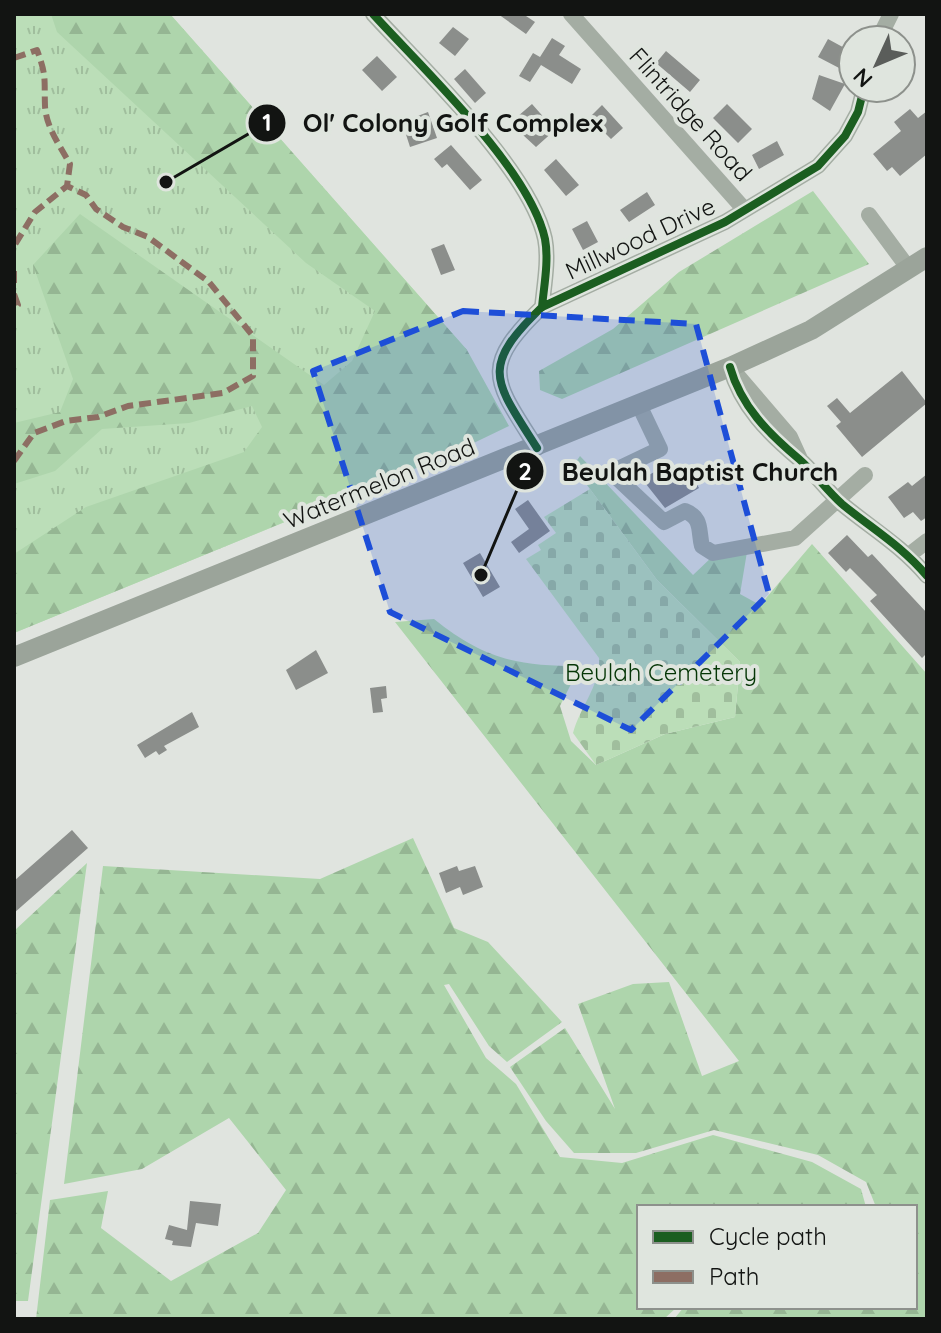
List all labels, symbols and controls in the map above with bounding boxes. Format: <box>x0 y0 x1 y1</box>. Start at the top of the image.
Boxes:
north arrow <box>837 24 917 104</box>
street label: Flintridge Road <box>623 41 759 187</box>
text: N <box>847 62 878 93</box>
callout: Ol' Colony Golf Complex <box>247 98 620 148</box>
text: Ol' Colony Golf Complex <box>303 106 604 139</box>
text: 1 <box>262 107 272 137</box>
street label: Millwood Drive <box>560 190 720 286</box>
street label: Watermelon Road <box>279 431 479 535</box>
callout: Beulah Baptist Church <box>505 446 854 496</box>
text: Beulah Baptist Church <box>562 455 838 488</box>
text: 2 <box>518 456 532 486</box>
park label: Beulah Cemetery <box>565 657 757 687</box>
legend <box>637 1205 917 1309</box>
text: Cycle path <box>709 1221 827 1251</box>
text: Path <box>709 1261 760 1291</box>

